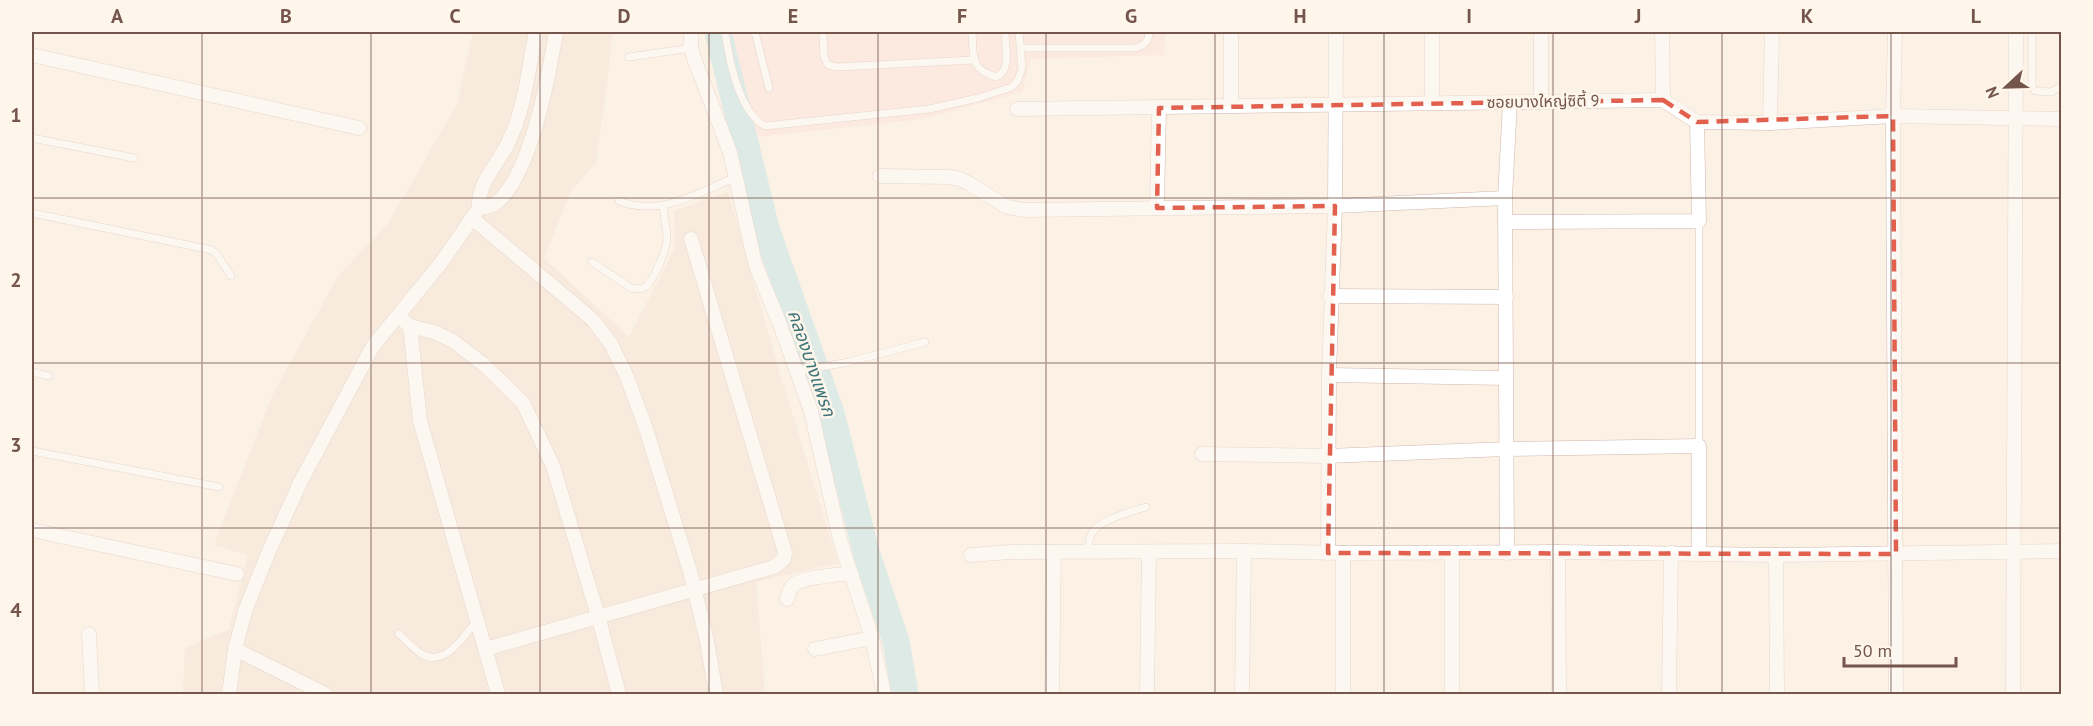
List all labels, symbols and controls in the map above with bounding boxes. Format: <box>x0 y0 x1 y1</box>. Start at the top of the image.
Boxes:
text: A <box>111 3 124 29</box>
text: B <box>280 3 292 29</box>
text: C <box>449 3 461 29</box>
text: D <box>618 3 631 29</box>
text: E <box>788 3 798 29</box>
text: F <box>957 3 967 29</box>
text: G <box>1125 3 1137 29</box>
text: H <box>1293 3 1307 29</box>
text: I <box>1466 3 1472 29</box>
text: J <box>1634 3 1641 29</box>
text: K <box>1801 3 1814 29</box>
text: L <box>1971 3 1982 29</box>
north arrow <box>1976 57 2036 117</box>
text: N <box>1981 84 2003 101</box>
street label: ซอยบางใหญ่ซิตี้ 9 <box>1486 89 1600 112</box>
text: 1 <box>10 102 22 128</box>
text: 2 <box>10 267 22 293</box>
water label: คลองบางแพรก <box>783 307 841 420</box>
text: 3 <box>10 432 22 458</box>
text: 4 <box>10 597 22 623</box>
scale bar <box>1844 630 1956 668</box>
text: 50 m <box>1853 639 1892 662</box>

